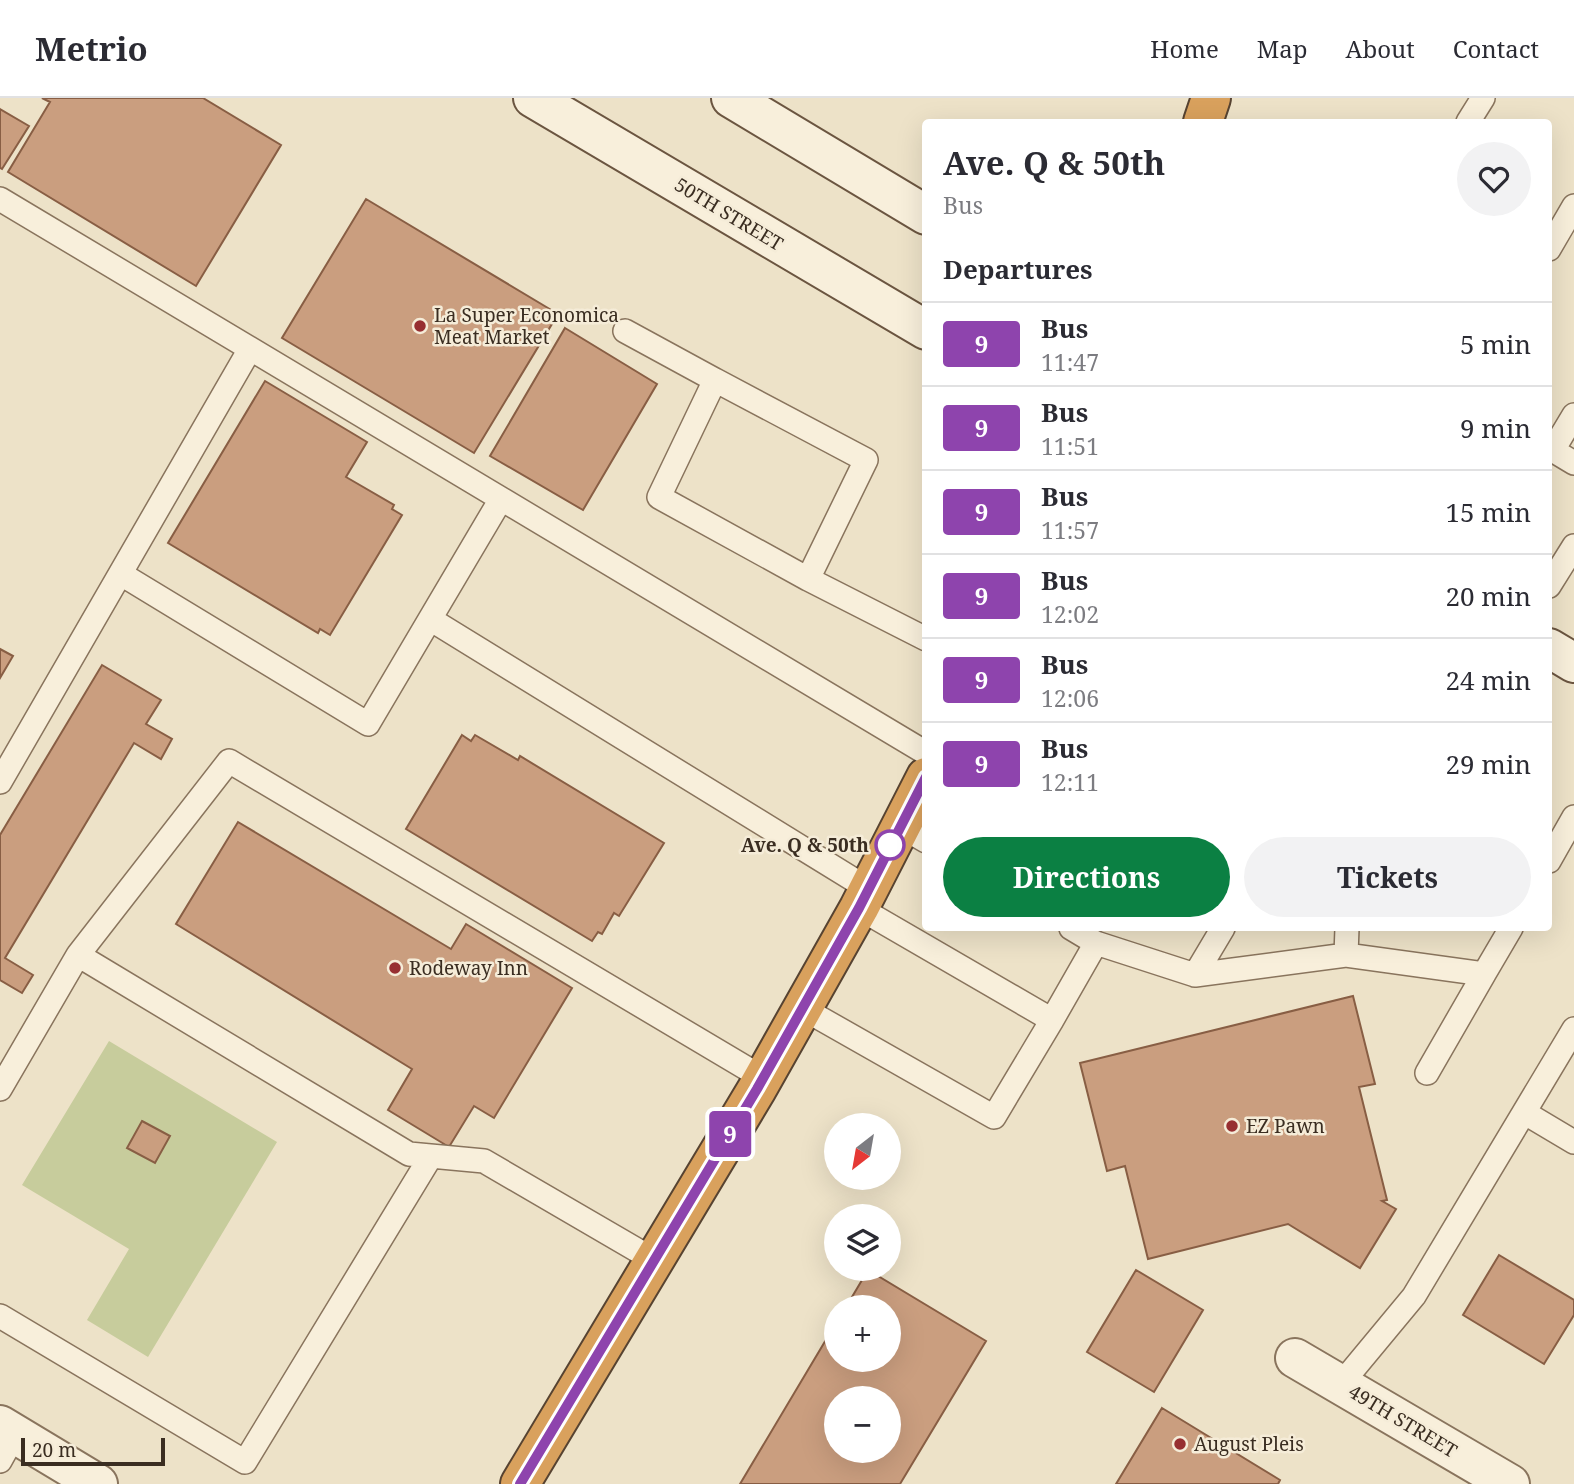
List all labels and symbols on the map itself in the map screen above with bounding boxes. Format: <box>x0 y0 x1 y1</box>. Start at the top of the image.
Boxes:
street label: 50TH STREET <box>670 171 788 257</box>
place label: La Super Economica Meat Market <box>434 302 619 350</box>
marker: La Super Economica Meat Market <box>412 318 428 334</box>
marker: Ave. Q & 50th <box>875 830 905 860</box>
place label: Ave. Q & 50th <box>741 832 869 858</box>
place label: Rodeway Inn <box>409 955 528 981</box>
marker: Rodeway Inn <box>387 960 403 976</box>
line badge: 9 <box>707 1111 753 1157</box>
north arrow <box>824 1113 901 1190</box>
place label: EZ Pawn <box>1246 1113 1325 1139</box>
marker: EZ Pawn <box>1224 1118 1240 1134</box>
street label: 49TH STREET <box>1344 1378 1462 1464</box>
place label: August Pleis <box>1194 1431 1304 1457</box>
scale bar <box>21 1435 164 1467</box>
marker: August Pleis <box>1172 1436 1188 1452</box>

